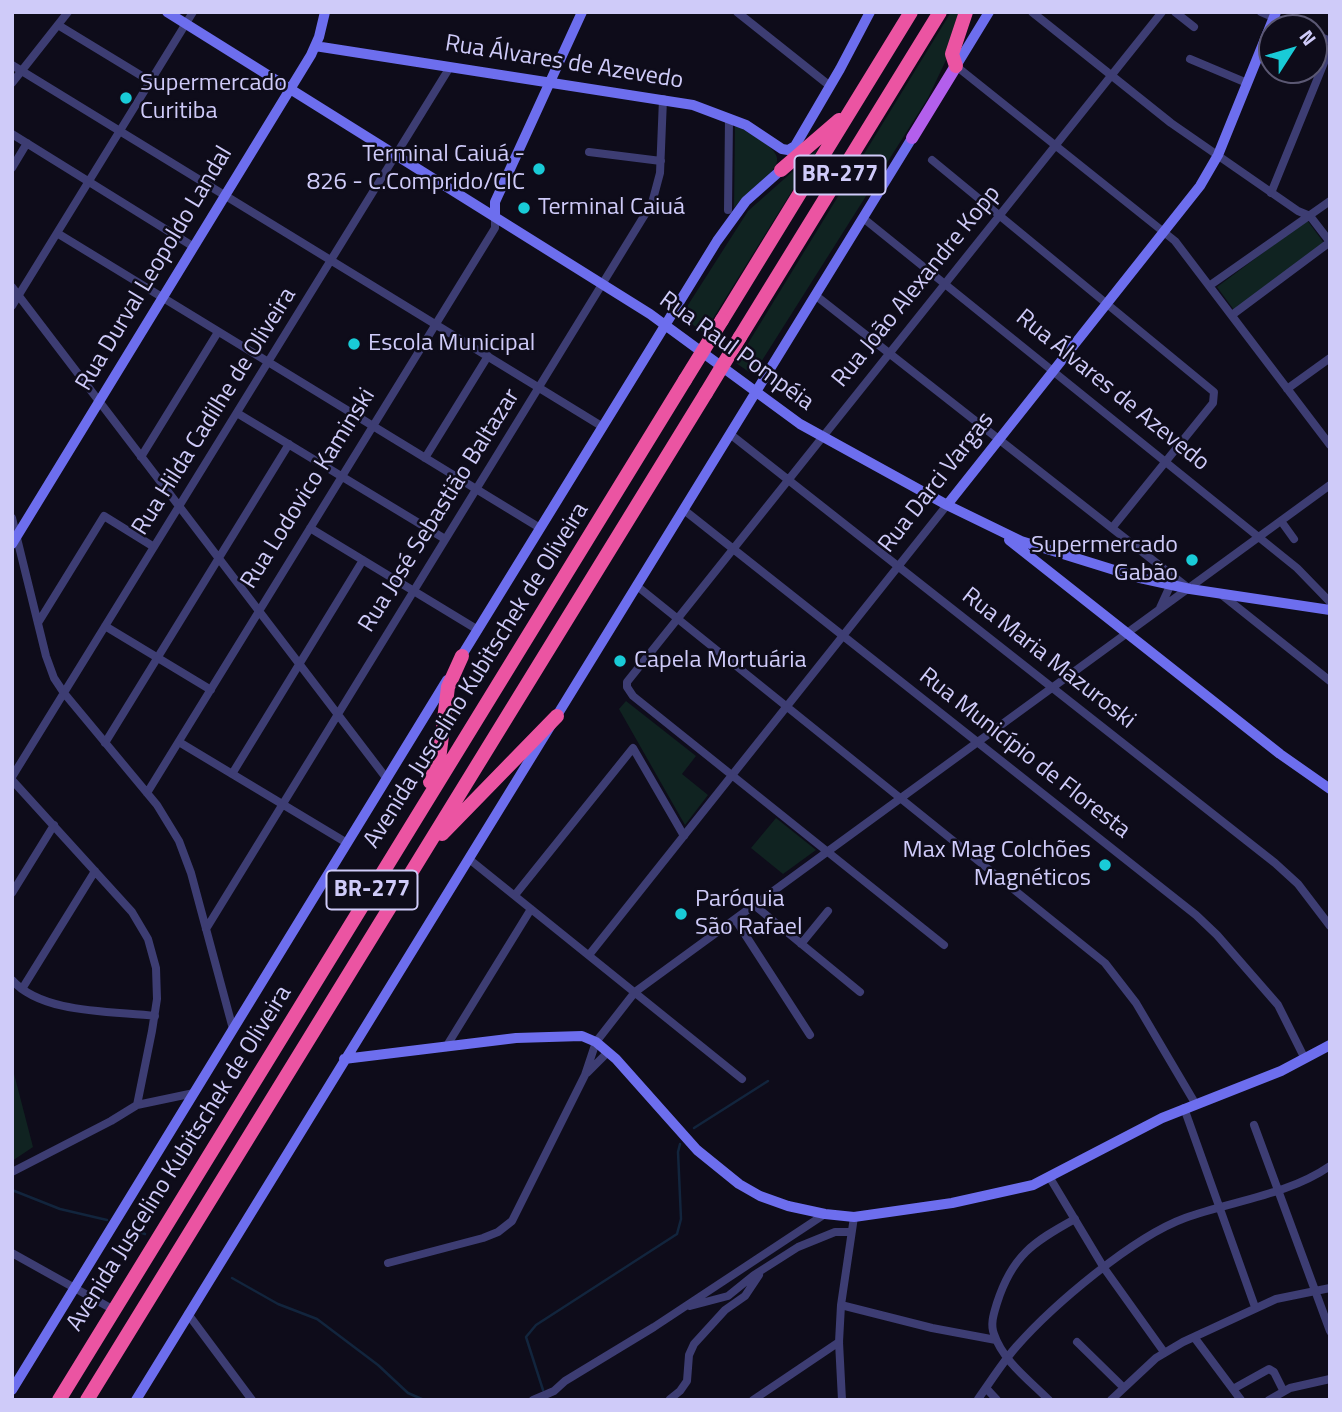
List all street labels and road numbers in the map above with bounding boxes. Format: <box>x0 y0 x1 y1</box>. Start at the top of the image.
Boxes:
street label: Rua Álvares de Azevedo <box>443 30 685 96</box>
street label: Rua Durval Leopoldo Landal <box>71 142 239 396</box>
road number: BR-277 <box>794 156 886 194</box>
street label: Rua João Alexandre Kopp <box>827 180 1007 394</box>
street label: Rua Hilda Cadilhe de Oliveira <box>127 283 303 541</box>
street label: Rua Raul Pompéia <box>653 286 819 418</box>
street label: Rua Álvares de Azevedo <box>1009 304 1215 478</box>
street label: Rua Lodovico Kaminski <box>236 383 382 595</box>
street label: Rua José Sebastião Baltazar <box>353 384 527 638</box>
street label: Rua Darci Vargas <box>873 407 1001 559</box>
street label: Avenida Juscelino Kubitschek de Oliveira <box>358 498 596 854</box>
street label: Rua Maria Mazuroski <box>955 582 1141 736</box>
street label: Rua Município de Floresta <box>913 663 1135 845</box>
road number: BR-277 <box>326 870 418 909</box>
street label: Avenida Juscelino Kubitschek de Oliveira <box>61 981 299 1337</box>

